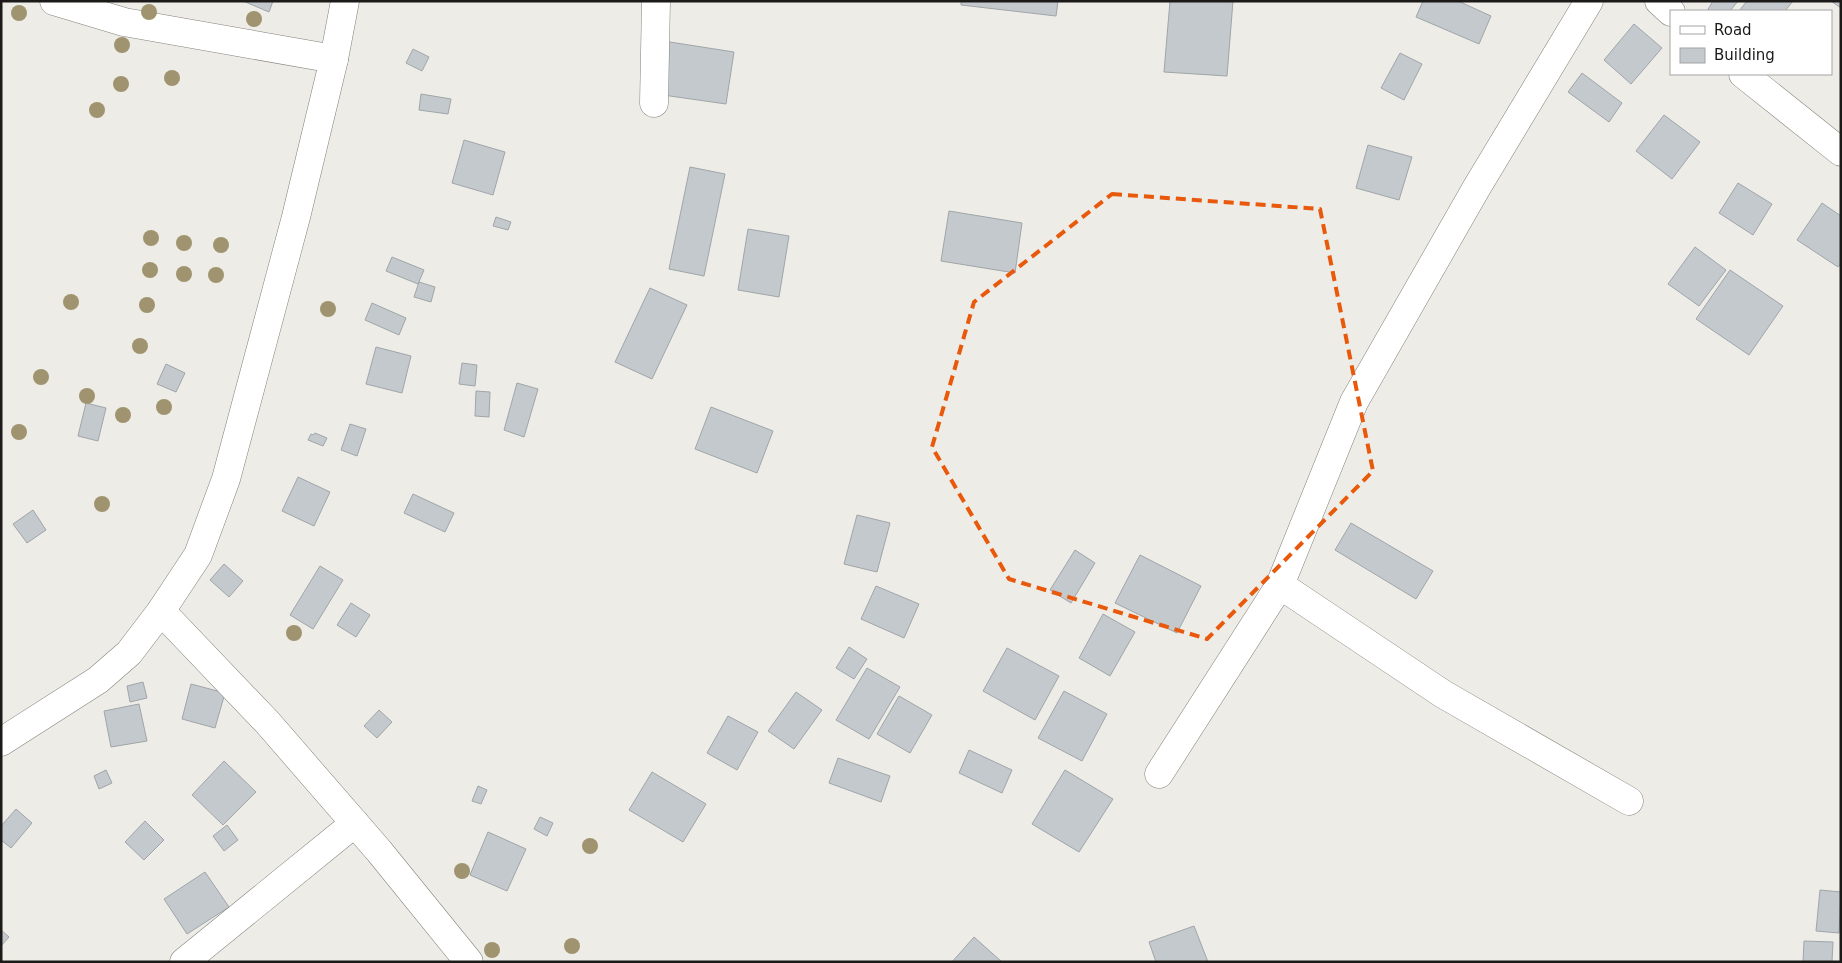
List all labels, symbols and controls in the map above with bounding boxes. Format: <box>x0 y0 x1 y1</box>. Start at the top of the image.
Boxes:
legend <box>1670 10 1832 75</box>
text: Road <box>1714 21 1752 39</box>
text: Building <box>1714 46 1775 64</box>

